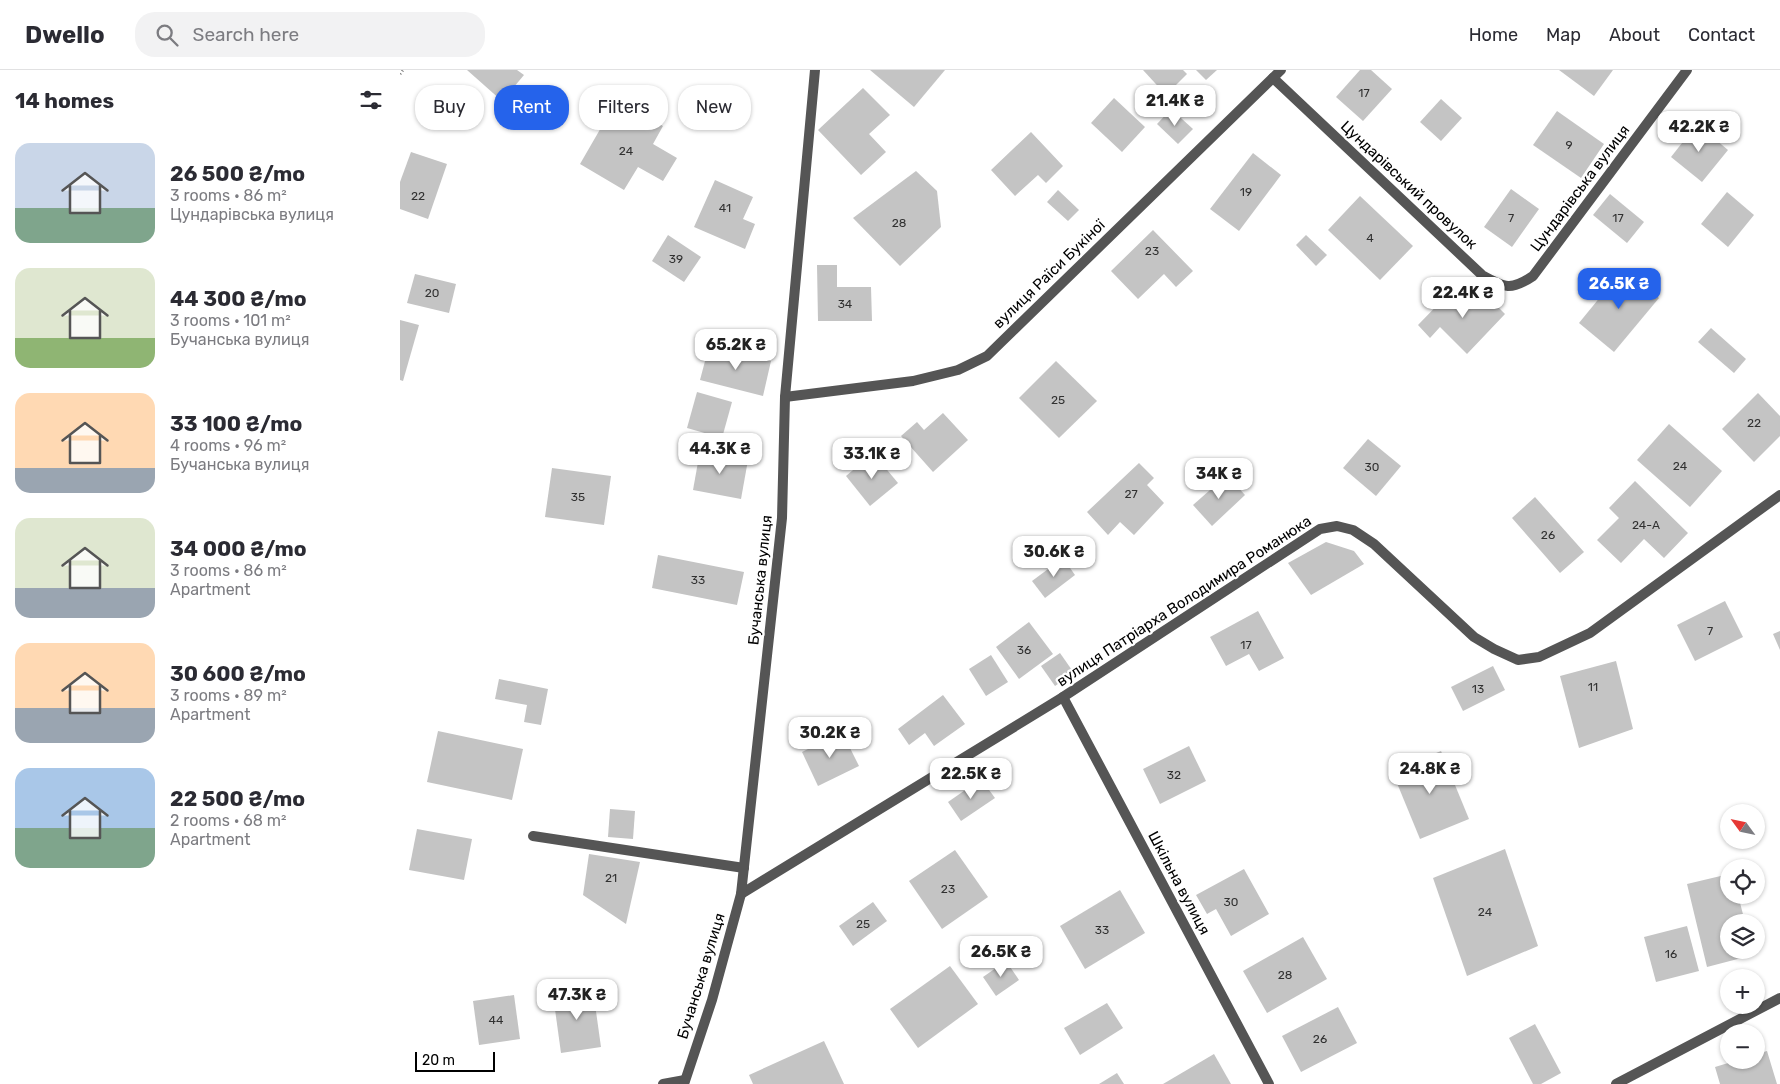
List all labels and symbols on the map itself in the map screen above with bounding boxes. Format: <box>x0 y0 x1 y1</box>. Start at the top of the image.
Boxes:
pin: 21.4K ₴ <box>1129 85 1221 127</box>
house number: 17 <box>1358 86 1370 100</box>
pin: 42.2K ₴ <box>1653 111 1745 153</box>
street label: Цундарівський провулок <box>1337 117 1481 253</box>
street label: Цундарівська вулиця <box>1527 121 1633 255</box>
house number: 9 <box>1565 138 1573 152</box>
house number: 24 <box>619 144 634 158</box>
house number: 19 <box>1240 185 1252 199</box>
house number: 22 <box>411 189 425 203</box>
house number: 41 <box>719 201 731 215</box>
house number: 7 <box>1508 211 1514 225</box>
house number: 17 <box>1612 211 1624 225</box>
house number: 28 <box>892 216 906 230</box>
street label: вулиця Раїси Букіної <box>989 216 1109 332</box>
house number: 4 <box>1366 231 1374 245</box>
house number: 23 <box>1145 244 1159 258</box>
house number: 39 <box>669 252 683 266</box>
pin: 26.5K ₴ <box>1573 268 1665 310</box>
pin: 22.4K ₴ <box>1417 276 1509 319</box>
house number: 20 <box>425 286 439 300</box>
house number: 34 <box>838 297 853 311</box>
pin: 65.2K ₴ <box>690 328 782 371</box>
house number: 25 <box>1051 393 1065 407</box>
house number: 22 <box>1747 416 1761 430</box>
pin: 44.3K ₴ <box>674 432 766 475</box>
pin: 33.1K ₴ <box>826 438 918 480</box>
pin: 34K ₴ <box>1184 458 1254 500</box>
house number: 24 <box>1673 459 1688 473</box>
house number: 30 <box>1365 460 1379 474</box>
house number: 27 <box>1124 487 1138 501</box>
house number: 35 <box>571 490 585 504</box>
street label: вулиця Патріарха Володимира Романюка <box>1053 512 1315 690</box>
street label: Бучанська вулиця <box>744 514 776 646</box>
house number: 24-А <box>1632 518 1660 532</box>
house number: 26 <box>1541 528 1555 542</box>
pin: 30.6K ₴ <box>1008 536 1100 578</box>
house number: 33 <box>691 573 705 587</box>
house number: 7 <box>1707 624 1713 638</box>
house number: 17 <box>1240 638 1252 652</box>
house number: 36 <box>1017 643 1031 657</box>
house number: 11 <box>1588 680 1598 694</box>
house number: 13 <box>1472 682 1484 696</box>
pin: 30.2K ₴ <box>784 716 876 759</box>
pin: 24.8K ₴ <box>1384 752 1476 795</box>
pin: 22.5K ₴ <box>925 758 1017 800</box>
house number: 32 <box>1167 768 1181 782</box>
north arrow <box>1720 804 1765 849</box>
street label: Шкільна вулиця <box>1144 828 1214 938</box>
house number: 21 <box>605 871 617 885</box>
house number: 23 <box>941 882 955 896</box>
house number: 30 <box>1224 895 1238 909</box>
house number: 24 <box>1478 905 1493 919</box>
street label: Бучанська вулиця <box>673 911 729 1041</box>
house number: 25 <box>856 917 870 931</box>
house number: 33 <box>1095 923 1109 937</box>
pin: 26.5K ₴ <box>955 936 1047 978</box>
house number: 16 <box>1665 947 1677 961</box>
house number: 28 <box>1278 968 1292 982</box>
pin: 47.3K ₴ <box>531 978 623 1021</box>
house number: 44 <box>489 1013 504 1027</box>
house number: 26 <box>1313 1032 1327 1046</box>
scale bar <box>415 1049 495 1072</box>

